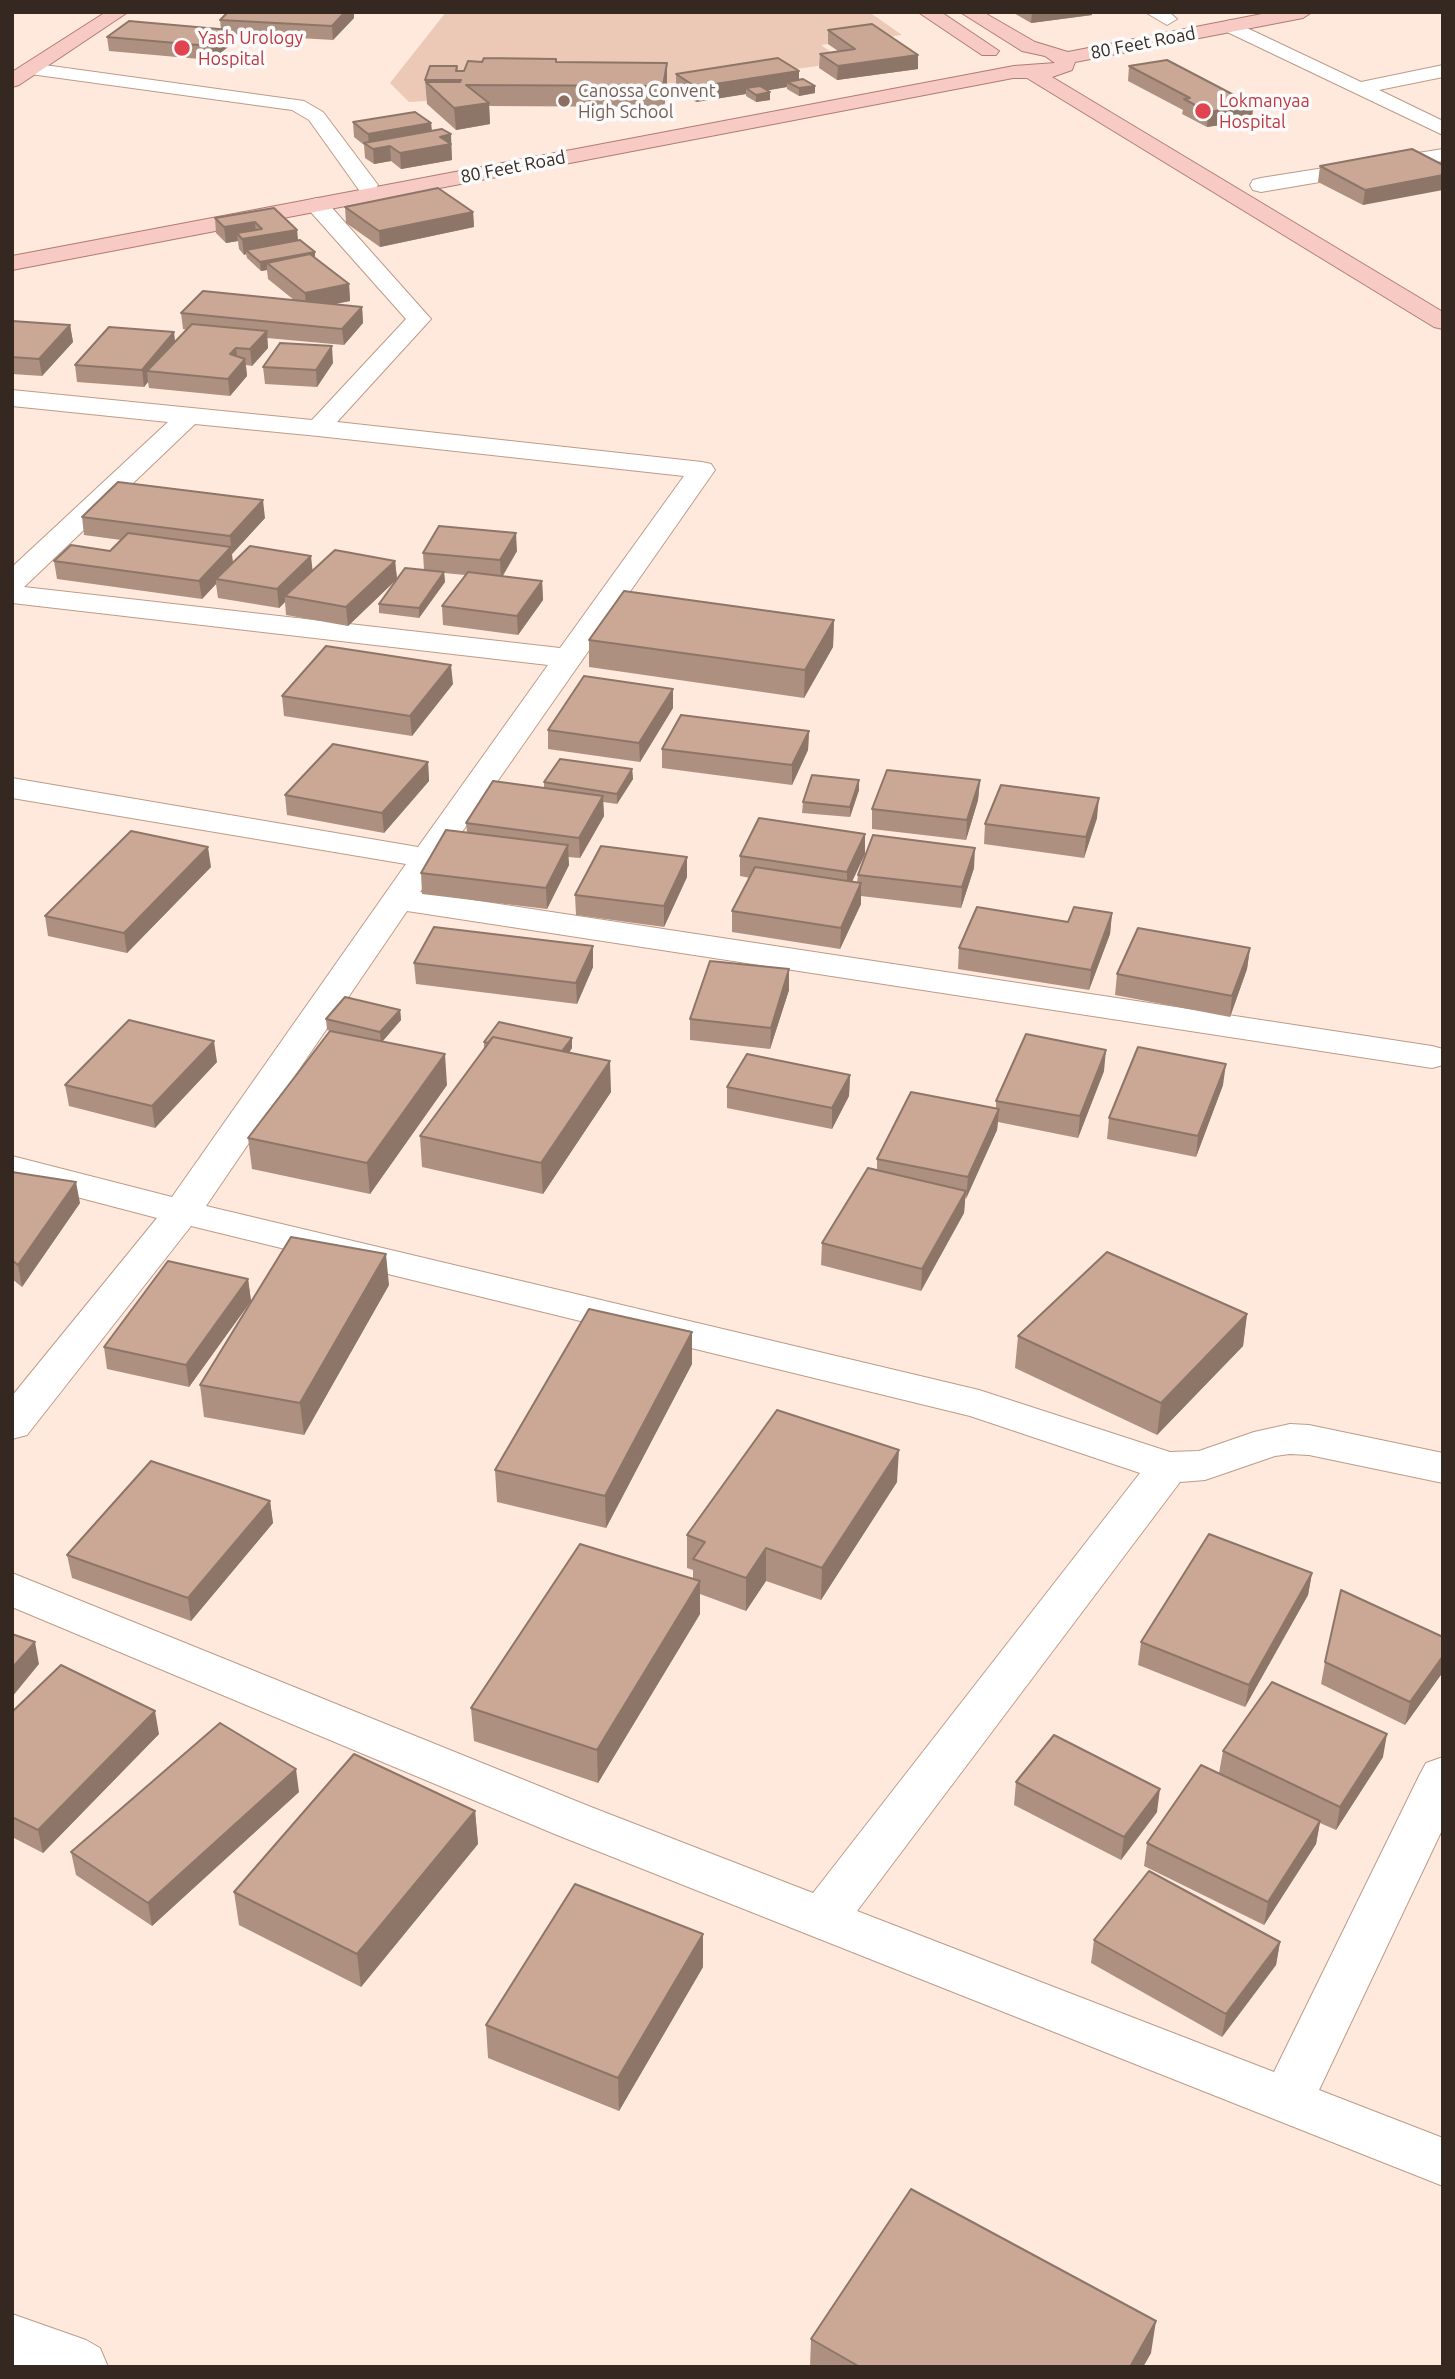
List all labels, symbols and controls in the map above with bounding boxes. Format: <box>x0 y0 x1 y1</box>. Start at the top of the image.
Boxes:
street label: 80 Feet Road <box>1089 22 1197 64</box>
place label: Yash Urology Hospital <box>198 27 303 70</box>
marker: Yash Urology Hospital <box>172 38 192 58</box>
place label: Canossa Convent High School <box>578 80 716 122</box>
place label: Lokmanyaa Hospital <box>1219 90 1310 132</box>
marker: Canossa Convent High School <box>556 93 572 109</box>
marker: Lokmanyaa Hospital <box>1193 101 1213 121</box>
street label: 80 Feet Road <box>459 146 567 188</box>

